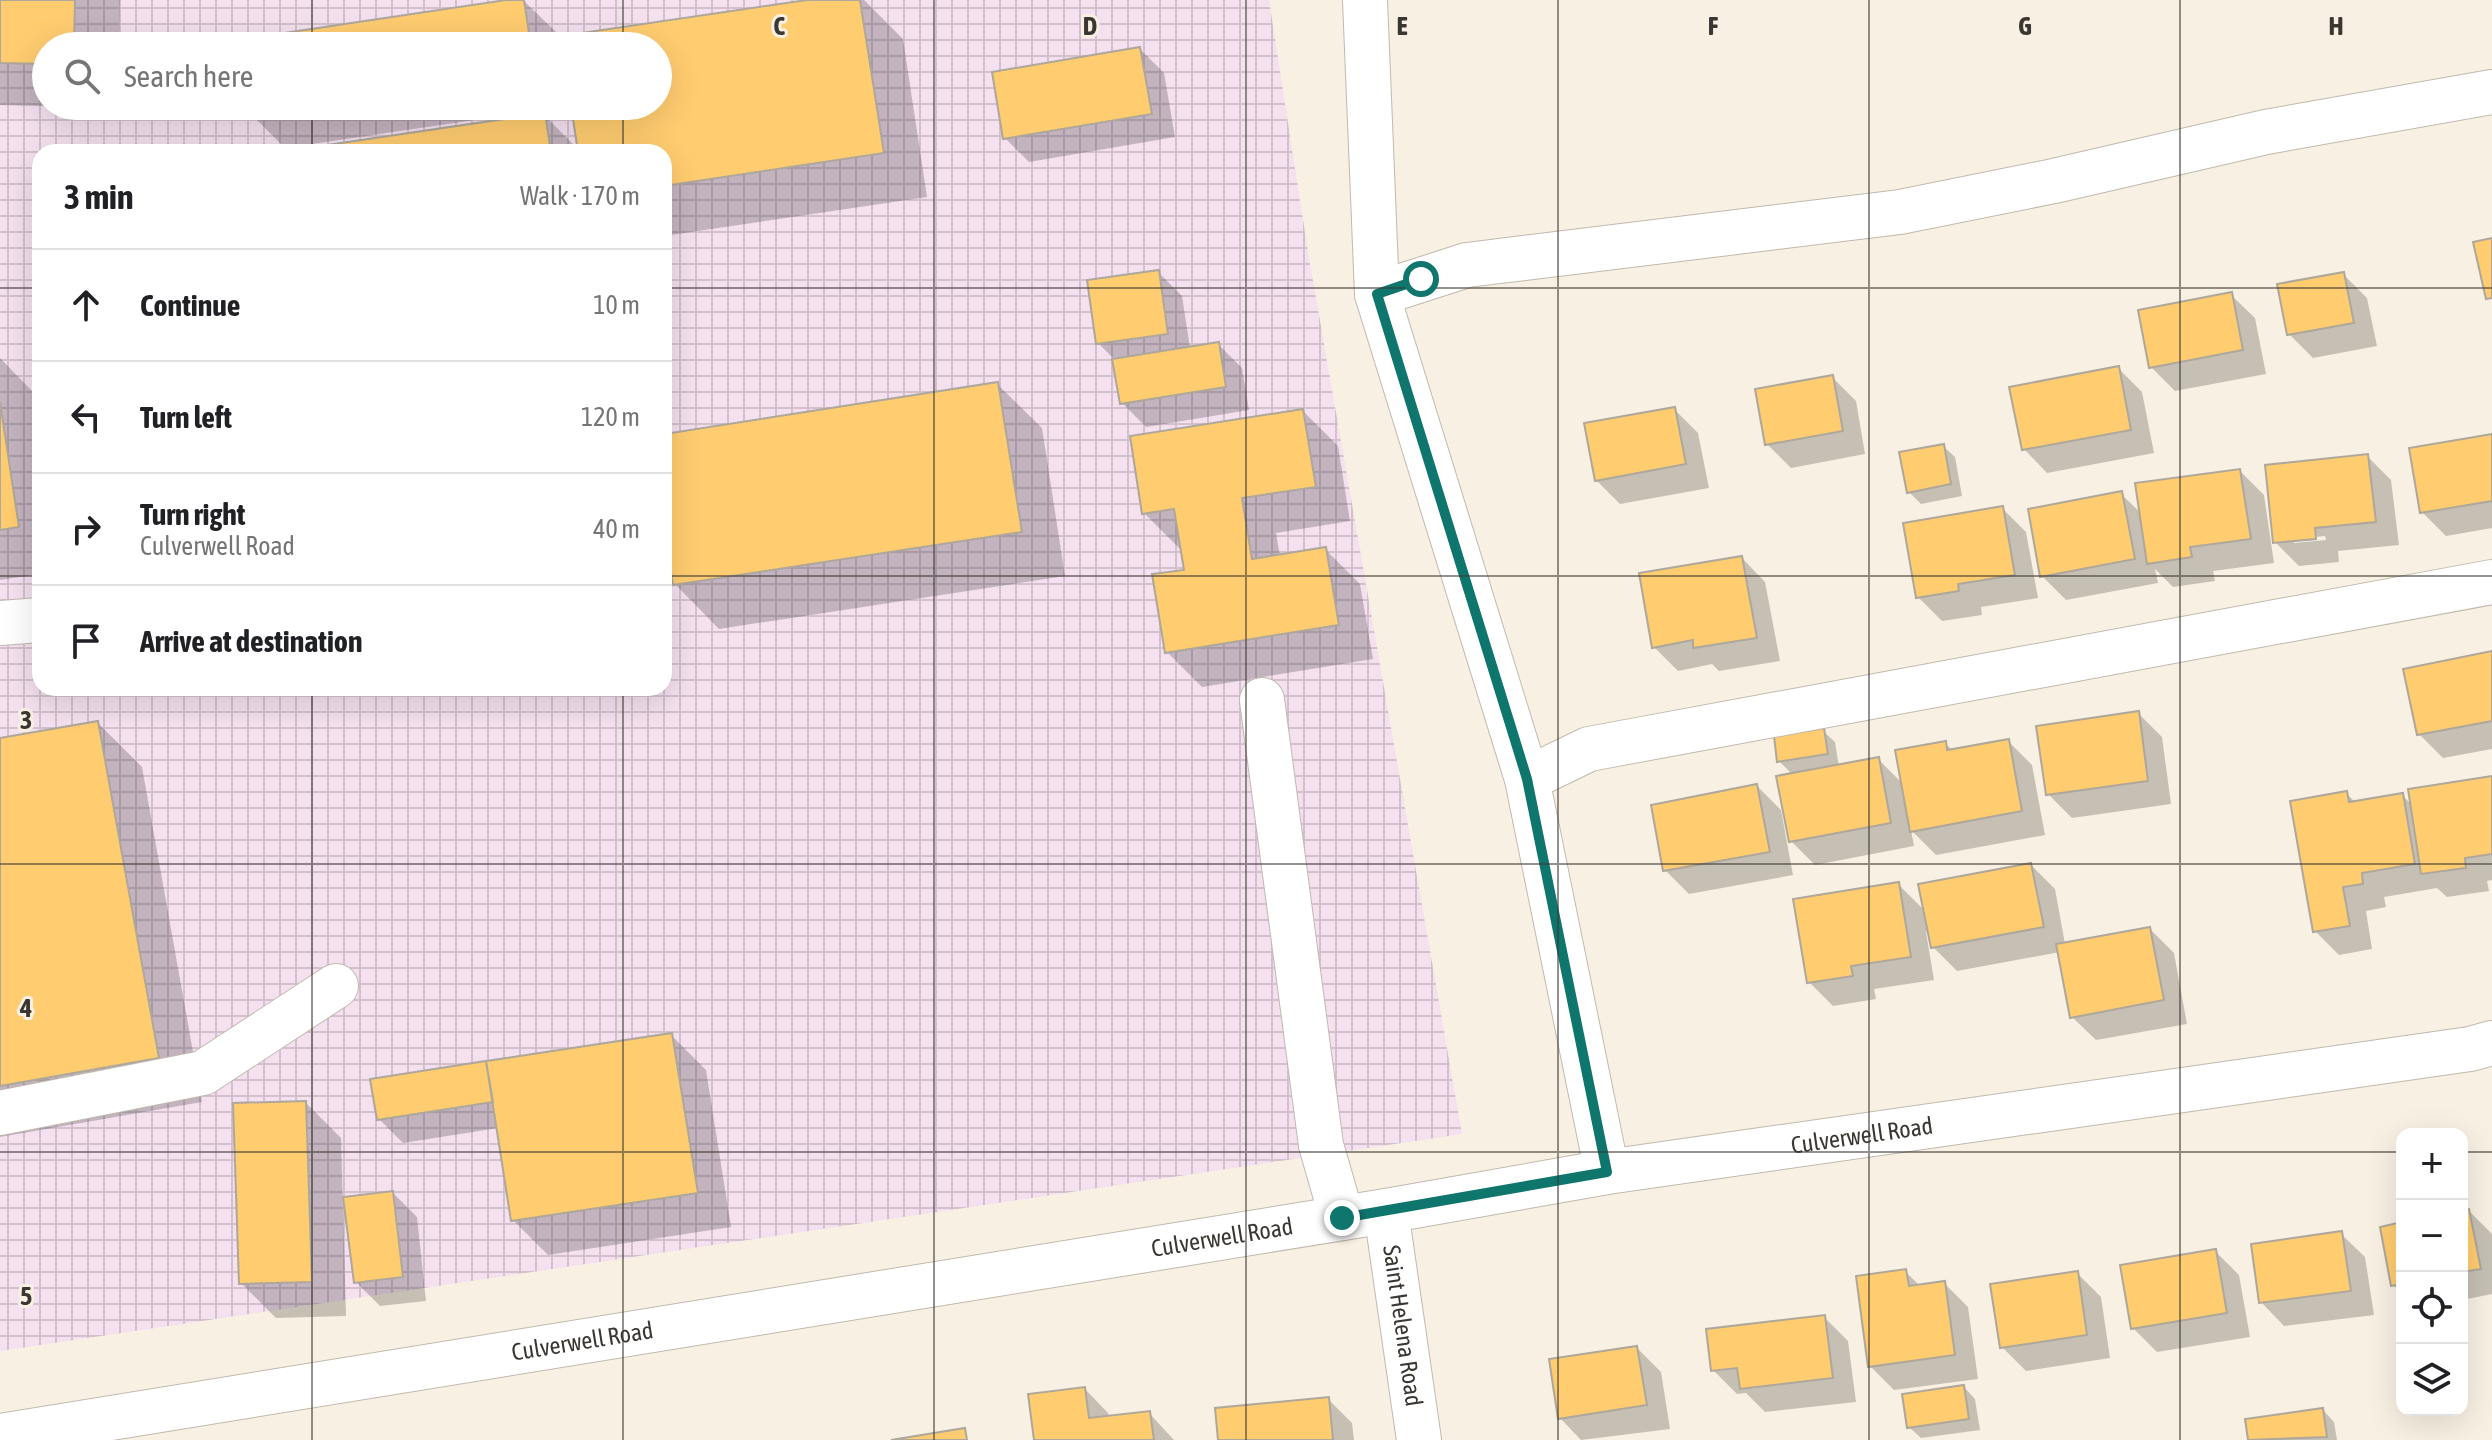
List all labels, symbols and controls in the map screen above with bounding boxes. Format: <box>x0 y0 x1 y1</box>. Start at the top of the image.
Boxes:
text: C <box>773 11 785 41</box>
text: D <box>1083 11 1097 41</box>
text: E <box>1396 11 1408 41</box>
text: F <box>1708 11 1719 41</box>
text: G <box>2018 11 2032 41</box>
text: H <box>2328 11 2344 41</box>
search box <box>32 32 672 120</box>
icon: search <box>60 54 104 98</box>
text: Search here <box>124 59 253 93</box>
text: 3 min <box>64 177 133 216</box>
text: Walk · 170 m <box>520 181 640 211</box>
route start <box>1403 261 1439 297</box>
icon: ahead <box>64 283 108 327</box>
text: Continue <box>140 288 240 322</box>
text: 10 m <box>593 290 640 320</box>
icon: left <box>64 395 108 439</box>
text: Turn left <box>140 400 232 434</box>
text: 120 m <box>581 402 640 432</box>
text: Turn right <box>140 497 246 531</box>
icon: right <box>64 507 108 551</box>
text: 40 m <box>593 514 640 544</box>
text: Culverwell Road <box>140 531 295 561</box>
icon: arrive <box>64 619 108 663</box>
text: Arrive at destination <box>140 624 362 658</box>
text: 3 <box>20 705 32 735</box>
text: 4 <box>19 993 32 1023</box>
street label: Culverwell Road <box>1789 1112 1935 1159</box>
map controls <box>2396 1128 2468 1416</box>
button: + <box>2396 1128 2468 1200</box>
route end <box>1324 1200 1360 1236</box>
button: − <box>2396 1200 2468 1272</box>
street label: Culverwell Road <box>1149 1212 1295 1262</box>
street label: Saint Helena Road <box>1378 1243 1428 1408</box>
button: locate <box>2396 1272 2468 1344</box>
text: 5 <box>20 1281 32 1311</box>
street label: Culverwell Road <box>510 1316 655 1366</box>
button: layers <box>2396 1344 2468 1416</box>

